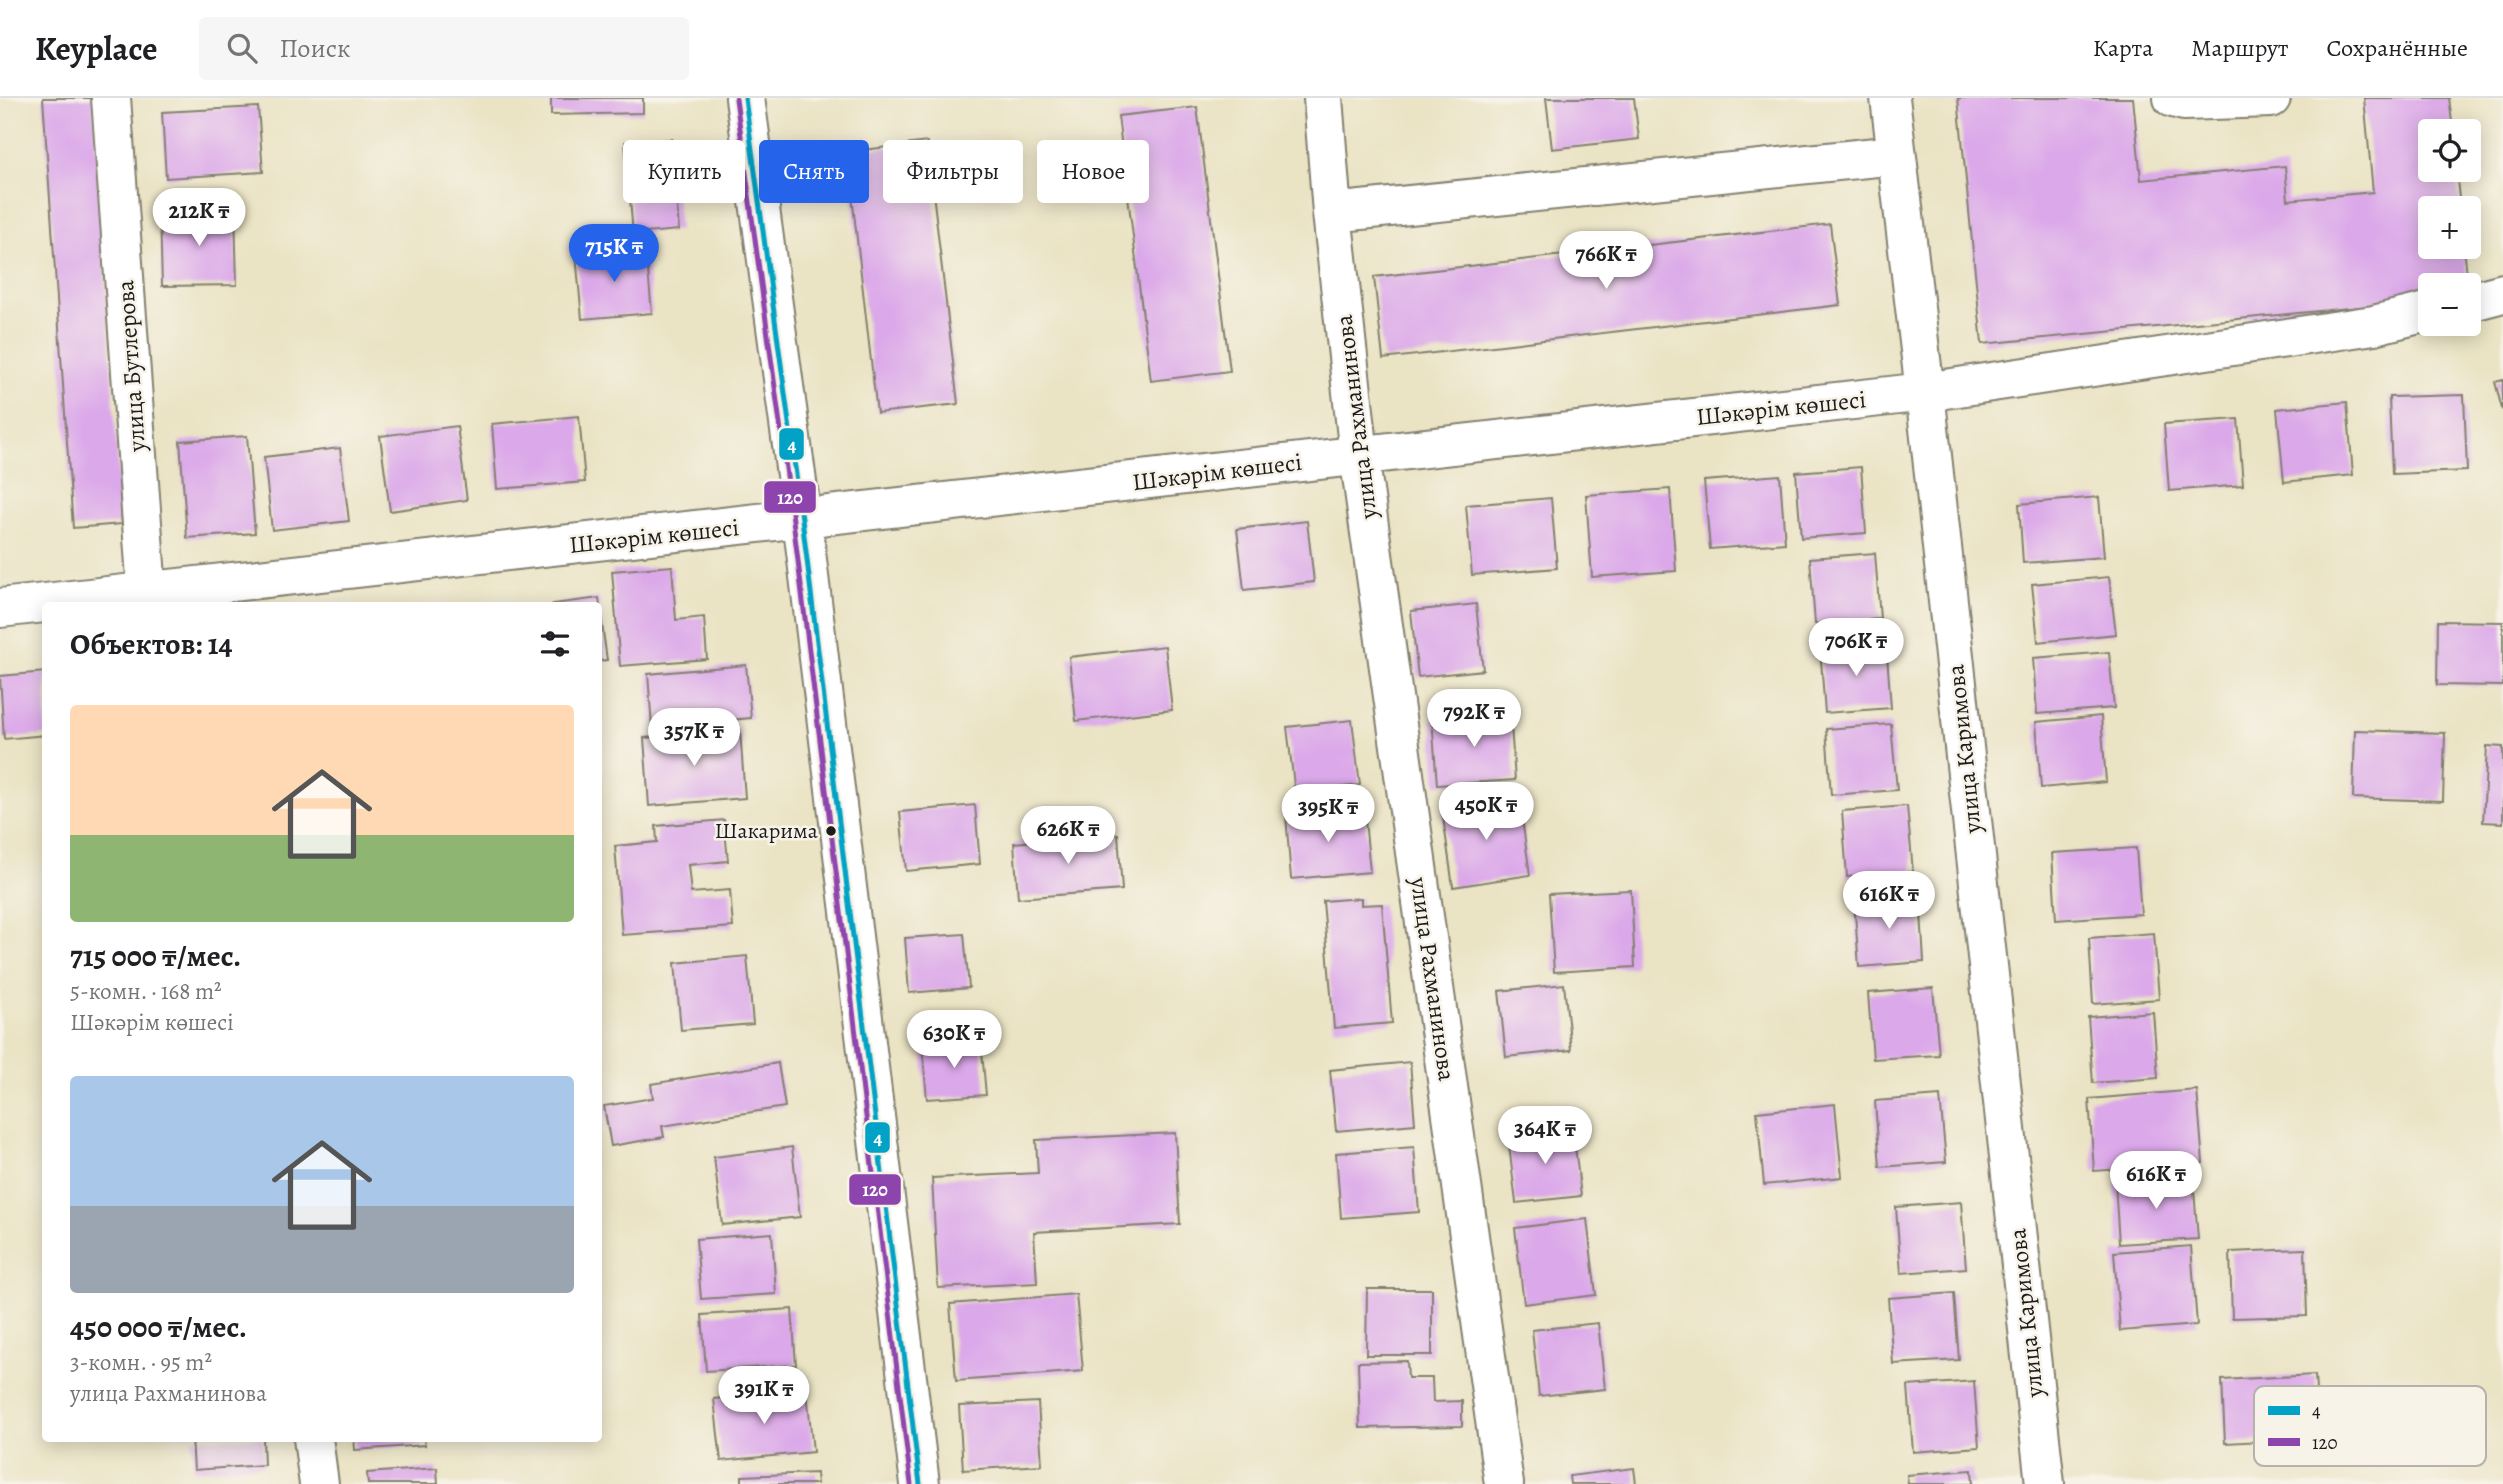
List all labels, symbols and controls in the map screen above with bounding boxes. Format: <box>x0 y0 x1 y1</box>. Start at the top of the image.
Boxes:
search box <box>199 17 689 80</box>
text: Keyplace <box>35 26 157 71</box>
icon: search <box>223 29 261 67</box>
text: Поиск <box>279 31 351 66</box>
text: Карта <box>2093 32 2153 64</box>
text: Маршрут <box>2191 32 2289 64</box>
text: Сохранённые <box>2327 32 2468 64</box>
map controls <box>2418 119 2481 336</box>
button: locate <box>2418 119 2481 182</box>
chip: Купить <box>623 140 745 203</box>
chip: Снять <box>759 140 869 203</box>
chip: Фильтры <box>883 140 1023 203</box>
chip: Новое <box>1037 140 1149 203</box>
pin: 212K ₸ <box>142 188 256 248</box>
text: 212K ₸ <box>169 195 229 226</box>
button: + <box>2418 196 2481 259</box>
pin: 715K ₸ <box>557 225 671 284</box>
text: 715K ₸ <box>585 231 643 262</box>
pin: 766K ₸ <box>1549 232 1663 291</box>
text: 766K ₸ <box>1575 238 1637 269</box>
button: − <box>2418 273 2481 336</box>
street label: улица Бутлерова <box>109 279 153 454</box>
street label: улица Рахманинова <box>1328 313 1385 522</box>
street label: Шәкәрім көшесі <box>1694 383 1868 433</box>
line badge: 4 <box>778 427 805 461</box>
text: 4 <box>788 432 797 458</box>
street label: Шәкәрім көшесі <box>1130 446 1304 498</box>
line badge: 120 <box>763 480 817 514</box>
text: 120 <box>777 485 803 511</box>
street label: Шәкәрім көшесі <box>567 511 741 561</box>
pin: 706K ₸ <box>1799 618 1913 678</box>
text: Объектов: 14 <box>70 624 232 664</box>
icon: filters <box>536 625 574 663</box>
text: 706K ₸ <box>1825 625 1887 656</box>
street label: улица Каримова <box>1939 663 1989 836</box>
pin: 792K ₸ <box>1417 690 1531 749</box>
text: 792K ₸ <box>1443 696 1505 727</box>
pin: 357K ₸ <box>637 708 751 768</box>
text: 357K ₸ <box>664 715 724 746</box>
icon: home <box>259 751 385 877</box>
pin: 450K ₸ <box>1429 782 1543 842</box>
pin: 395K ₸ <box>1271 784 1385 844</box>
text: 450K ₸ <box>1455 789 1517 820</box>
text: 395K ₸ <box>1298 791 1358 822</box>
pin: 626K ₸ <box>1011 806 1125 866</box>
text: 626K ₸ <box>1037 813 1099 844</box>
place label: Шакарима <box>714 816 819 846</box>
marker: Шакарима <box>824 824 838 838</box>
pin: 616K ₸ <box>1832 872 1946 931</box>
street label: улица Рахманинова <box>1403 874 1463 1083</box>
text: 616K ₸ <box>1859 878 1919 909</box>
text: 715 000 ₸/мес. <box>70 936 241 976</box>
text: 5-комн. · 168 m² <box>70 976 222 1007</box>
text: Шәкәрім көшесі <box>70 1007 234 1038</box>
pin: 630K ₸ <box>897 1010 1011 1070</box>
text: 630K ₸ <box>923 1017 985 1048</box>
pin: 364K ₸ <box>1488 1107 1602 1166</box>
text: 364K ₸ <box>1514 1113 1576 1144</box>
line badge: 4 <box>864 1121 891 1154</box>
icon: home <box>259 1122 385 1248</box>
text: 4 <box>874 1125 883 1151</box>
pin: 616K ₸ <box>2099 1152 2213 1211</box>
text: 616K ₸ <box>2126 1158 2186 1189</box>
line badge: 120 <box>848 1173 902 1206</box>
text: 120 <box>862 1177 888 1203</box>
street label: улица Каримова <box>2001 1227 2051 1400</box>
text: 450 000 ₸/мес. <box>70 1307 247 1347</box>
text: 3-комн. · 95 m² <box>70 1347 212 1378</box>
pin: 391K ₸ <box>707 1366 821 1426</box>
text: 391K ₸ <box>734 1373 794 1404</box>
text: улица Рахманинова <box>70 1378 267 1409</box>
legend <box>2254 1386 2486 1466</box>
text: 4 <box>2312 1398 2321 1424</box>
text: 120 <box>2312 1430 2338 1456</box>

